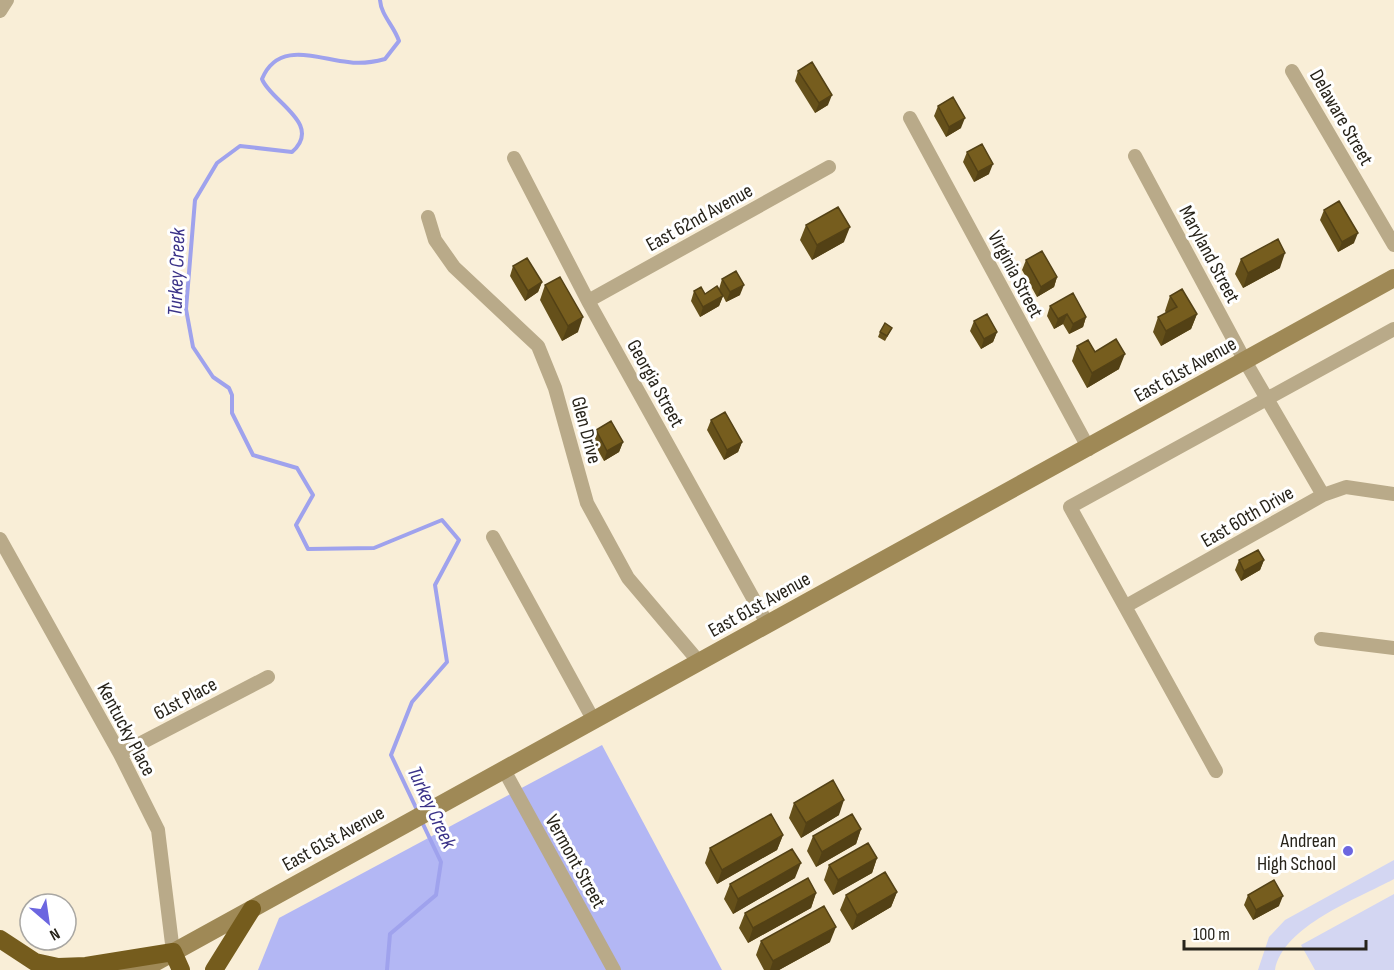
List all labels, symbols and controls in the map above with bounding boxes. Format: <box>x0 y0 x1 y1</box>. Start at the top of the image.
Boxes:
street label: Delaware Street <box>1304 65 1378 170</box>
street label: East 62nd Avenue <box>642 179 757 257</box>
street label: Maryland Street <box>1173 202 1245 307</box>
water label: Turkey Creek <box>162 227 191 316</box>
street label: Virginia Street <box>982 227 1048 322</box>
street label: East 61st Avenue <box>1130 332 1241 408</box>
street label: Georgia Street <box>621 336 689 431</box>
street label: Glen Drive <box>566 394 606 466</box>
street label: East 60th Drive <box>1197 481 1298 553</box>
street label: East 61st Avenue <box>704 567 815 643</box>
street label: 61st Place <box>150 672 221 725</box>
street label: Kentucky Place <box>92 679 161 780</box>
water label: Turkey Creek <box>402 762 462 853</box>
street label: East 61st Avenue <box>278 801 389 877</box>
street label: Vermont Street <box>540 810 611 913</box>
place label: Andrean High School <box>1257 829 1336 876</box>
marker: Andrean High School <box>1341 844 1355 858</box>
north arrow <box>18 892 78 952</box>
scale bar <box>1184 913 1366 951</box>
text: N <box>46 923 63 944</box>
text: 100 m <box>1193 924 1230 945</box>

